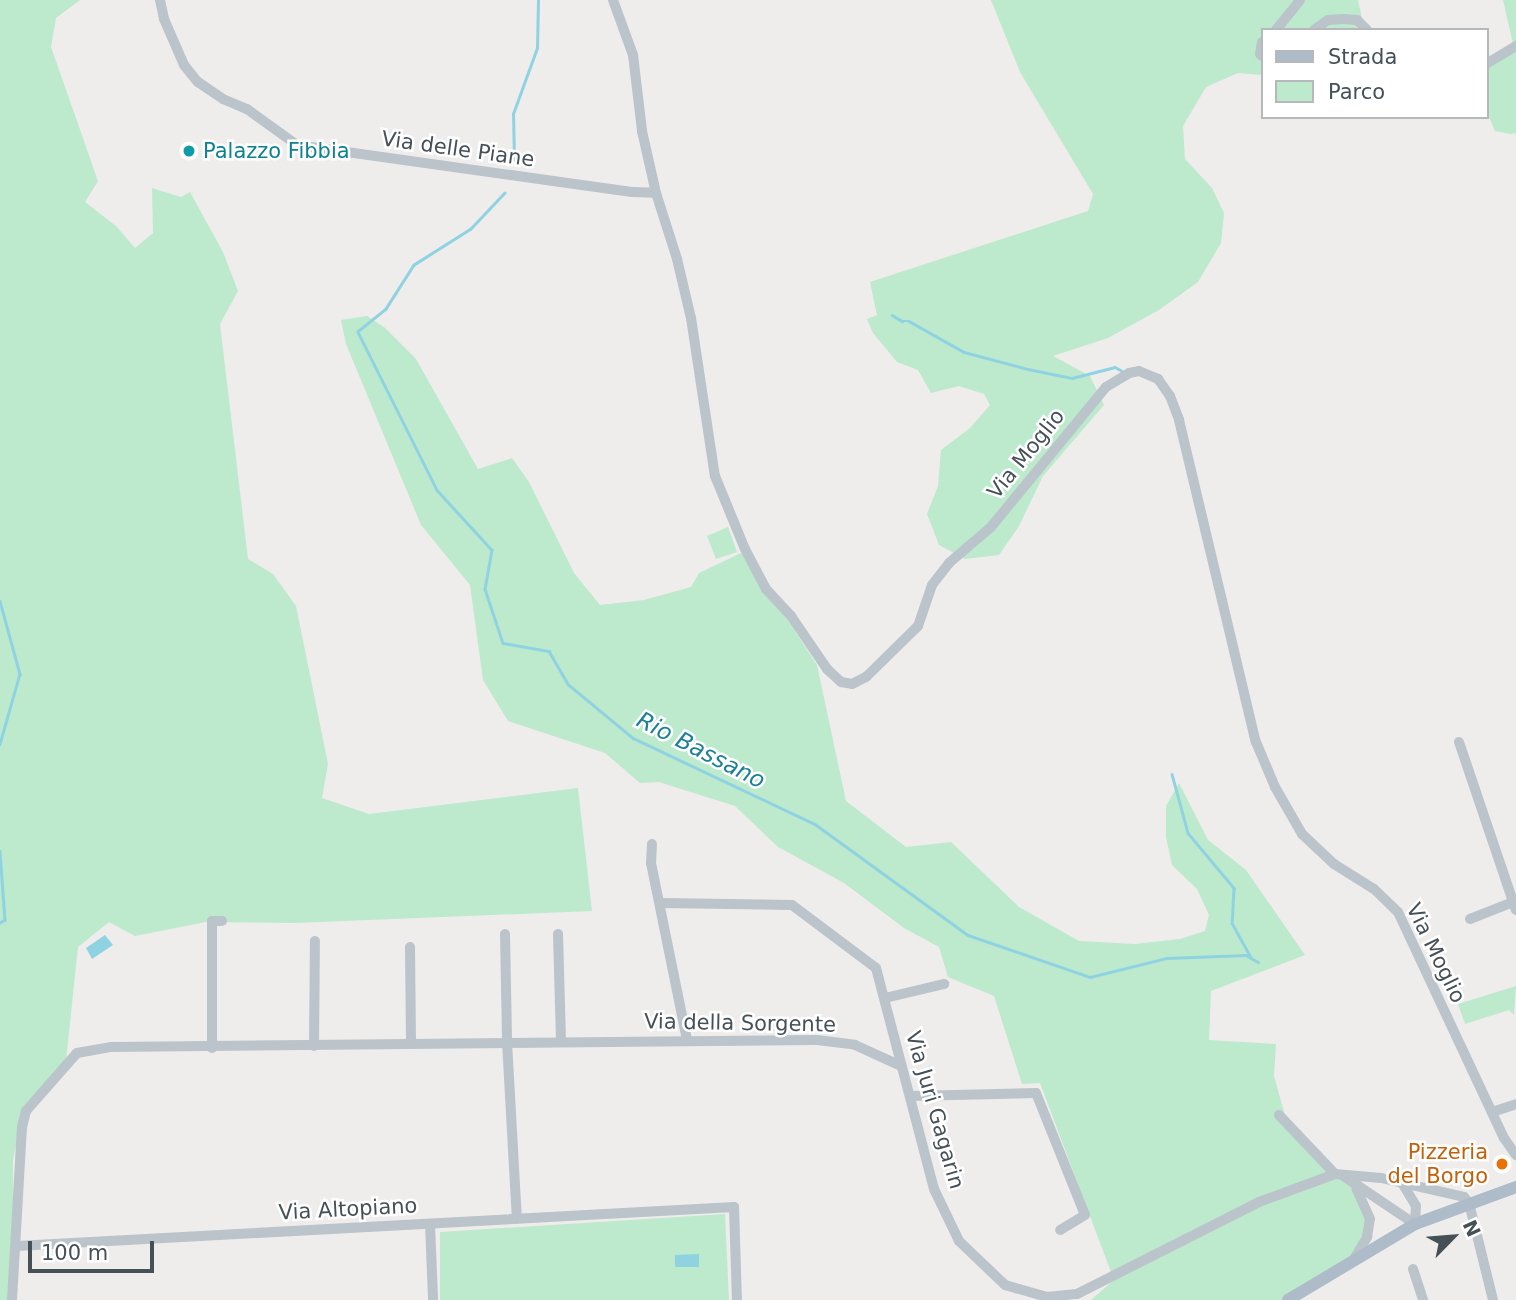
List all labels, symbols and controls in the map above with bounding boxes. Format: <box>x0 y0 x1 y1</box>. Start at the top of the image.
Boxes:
legend <box>1260 28 1488 119</box>
text: Strada <box>1328 45 1397 69</box>
text: Parco <box>1328 80 1385 104</box>
street label: Via delle Piane <box>380 126 536 172</box>
place label: Palazzo Fibbia <box>203 138 350 164</box>
marker: Palazzo Fibbia <box>181 143 197 159</box>
street label: Via Moglio <box>982 404 1070 504</box>
water label: Rio Bassano <box>632 706 770 794</box>
street label: Via Moglio <box>1401 899 1471 1007</box>
street label: Via della Sorgente <box>644 1009 836 1037</box>
street label: Via Juri Gagarin <box>900 1028 970 1192</box>
place label: Pizzeria del Borgo <box>1388 1139 1488 1189</box>
marker: Pizzeria del Borgo <box>1494 1156 1510 1172</box>
street label: Via Altopiano <box>278 1193 418 1225</box>
north arrow <box>1418 1202 1488 1272</box>
text: N <box>1459 1216 1485 1240</box>
scale bar <box>32 1226 158 1270</box>
text: 100 m <box>41 1241 108 1265</box>

